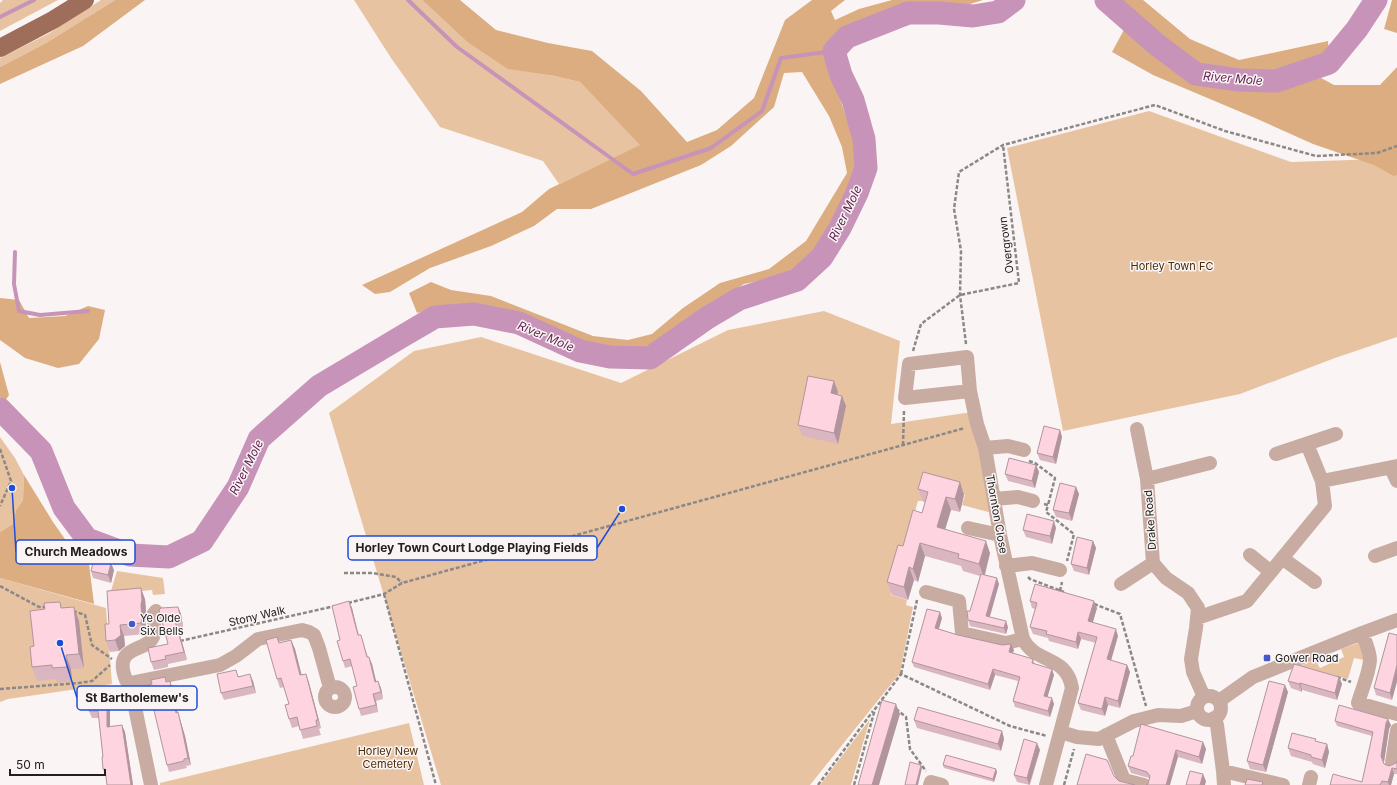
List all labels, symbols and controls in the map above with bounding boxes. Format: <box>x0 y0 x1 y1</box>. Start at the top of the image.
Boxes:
water label: River Mole <box>1203 68 1264 88</box>
water label: River Mole <box>825 183 865 243</box>
street label: Overgrown <box>996 216 1016 274</box>
park label: Horley Town FC <box>1131 259 1213 273</box>
water label: River Mole <box>516 317 577 355</box>
water label: River Mole <box>226 437 266 497</box>
street label: Thornton Close <box>983 473 1011 555</box>
street label: Drake Road <box>1141 490 1159 550</box>
callout: Horley Town Court Lodge Playing Fields <box>348 536 597 560</box>
callout: Church Meadows <box>16 540 135 564</box>
text: Horley Town Court Lodge Playing Fields <box>356 540 589 555</box>
text: Church Meadows <box>25 544 128 559</box>
street label: Stony Walk <box>227 603 287 629</box>
place label: Ye Olde Six Bells <box>140 611 184 638</box>
marker: Ye Olde Six Bells <box>127 619 137 629</box>
place label: Gower Road <box>1275 651 1339 665</box>
marker: Gower Road <box>1262 653 1272 663</box>
callout: St Bartholemew's <box>77 686 197 710</box>
text: St Bartholemew's <box>85 690 189 705</box>
park label: Horley New Cemetery <box>358 744 418 771</box>
scale bar <box>10 751 105 777</box>
text: 50 m <box>16 757 45 772</box>

